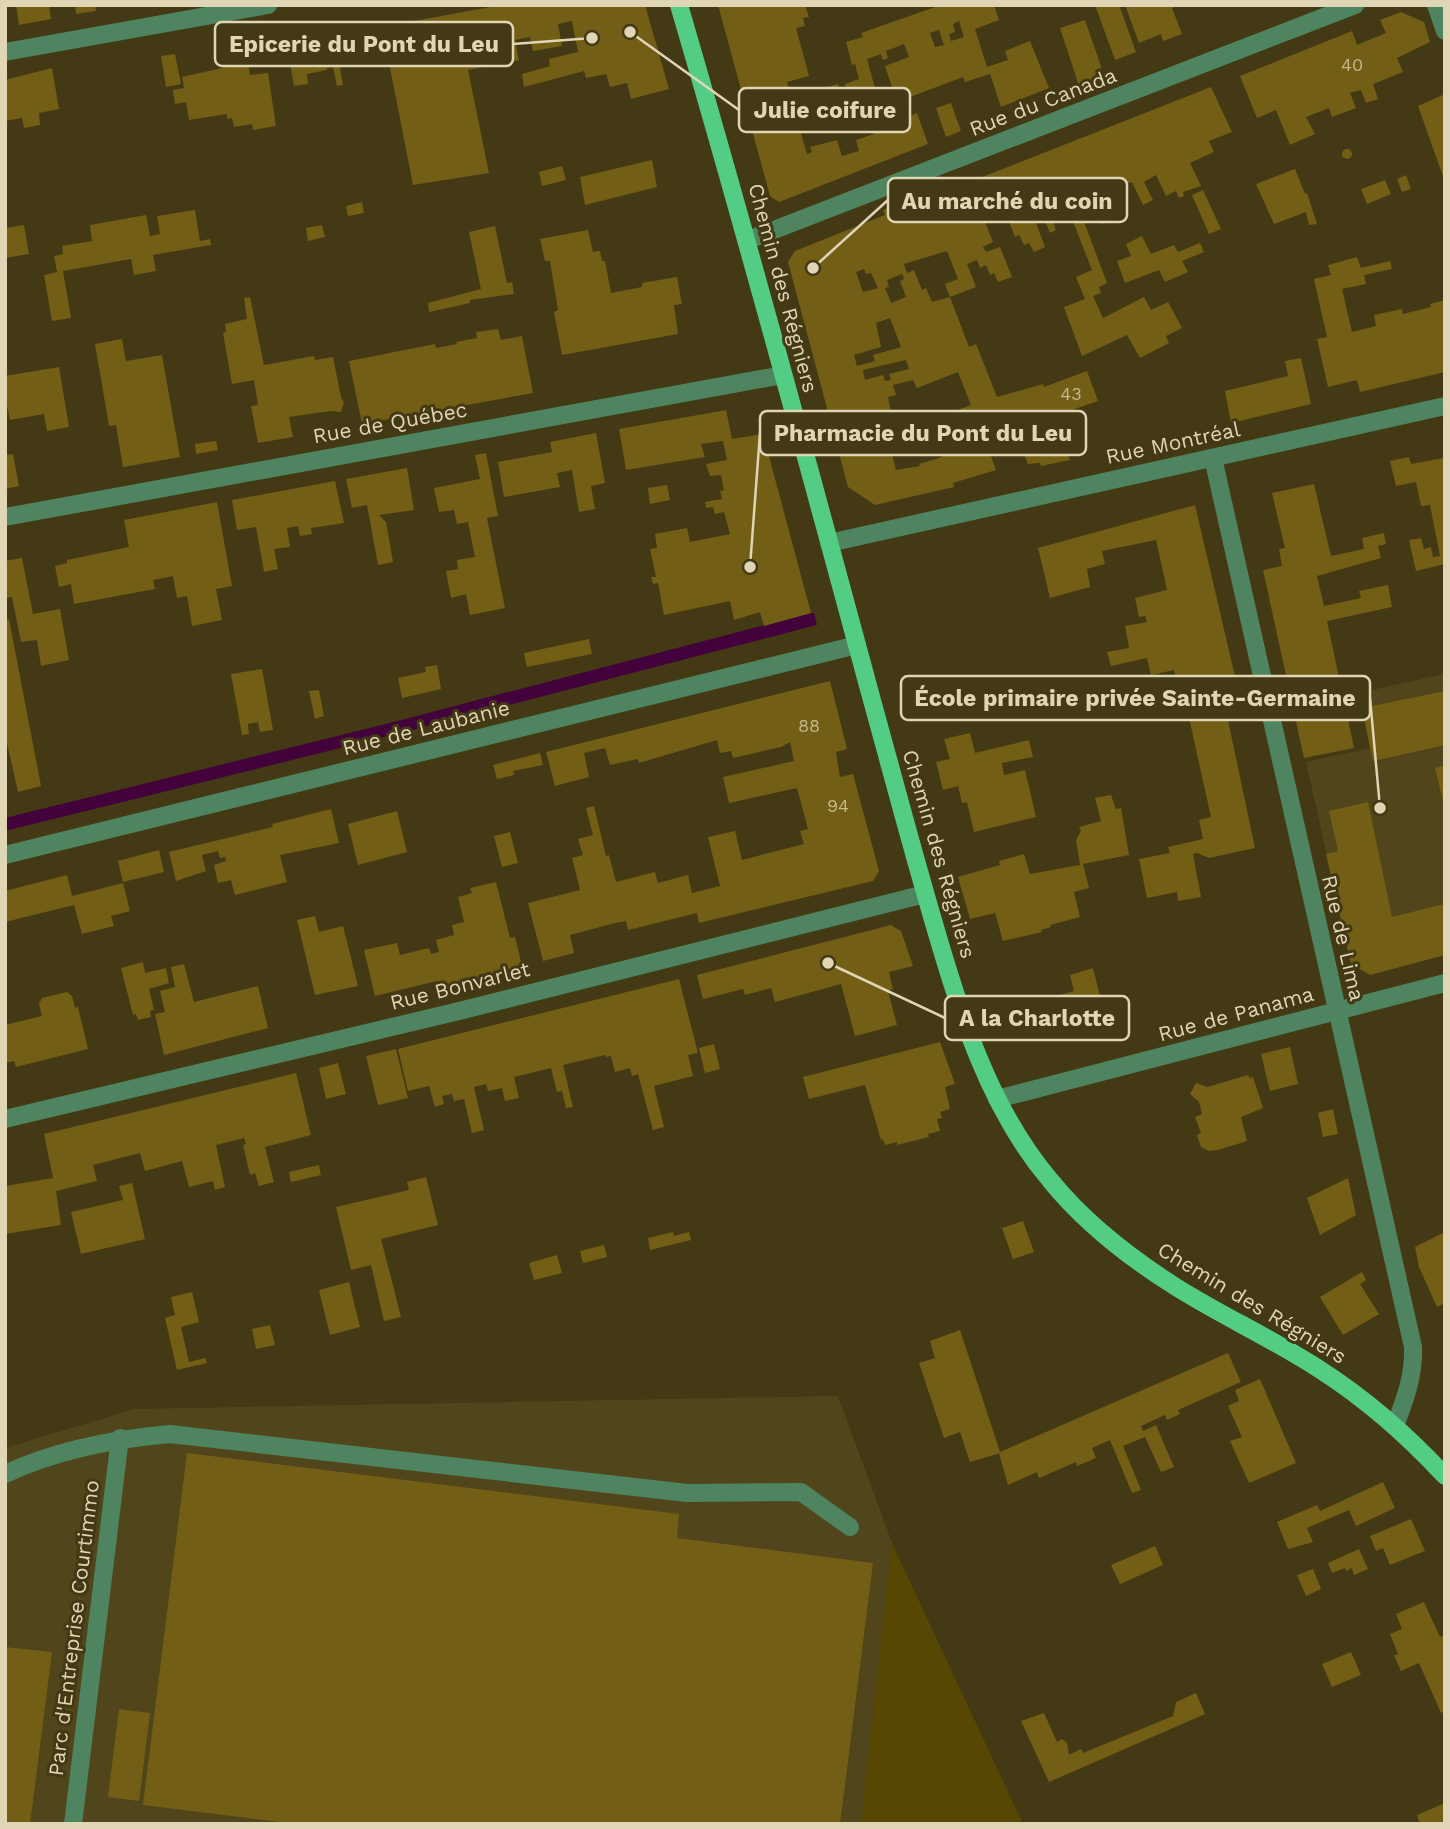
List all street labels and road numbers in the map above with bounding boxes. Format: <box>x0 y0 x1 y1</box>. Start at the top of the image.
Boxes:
street label: Rue du Canada <box>966 62 1120 141</box>
street label: Chemin des Régniers <box>744 181 823 395</box>
street label: Rue de Québec <box>311 397 469 448</box>
street label: Rue Montréal <box>1103 416 1243 469</box>
street label: Rue de Laubanie <box>340 695 512 760</box>
street label: Chemin des Régniers <box>898 747 981 961</box>
street label: Rue de Lima <box>1317 872 1370 1003</box>
street label: Rue Bonvarlet <box>387 956 533 1015</box>
street label: Rue de Panama <box>1155 981 1316 1046</box>
street label: Chemin des Régniers <box>1153 1236 1351 1369</box>
street label: Parc d'Entreprise Courtimmo <box>43 1479 104 1777</box>

